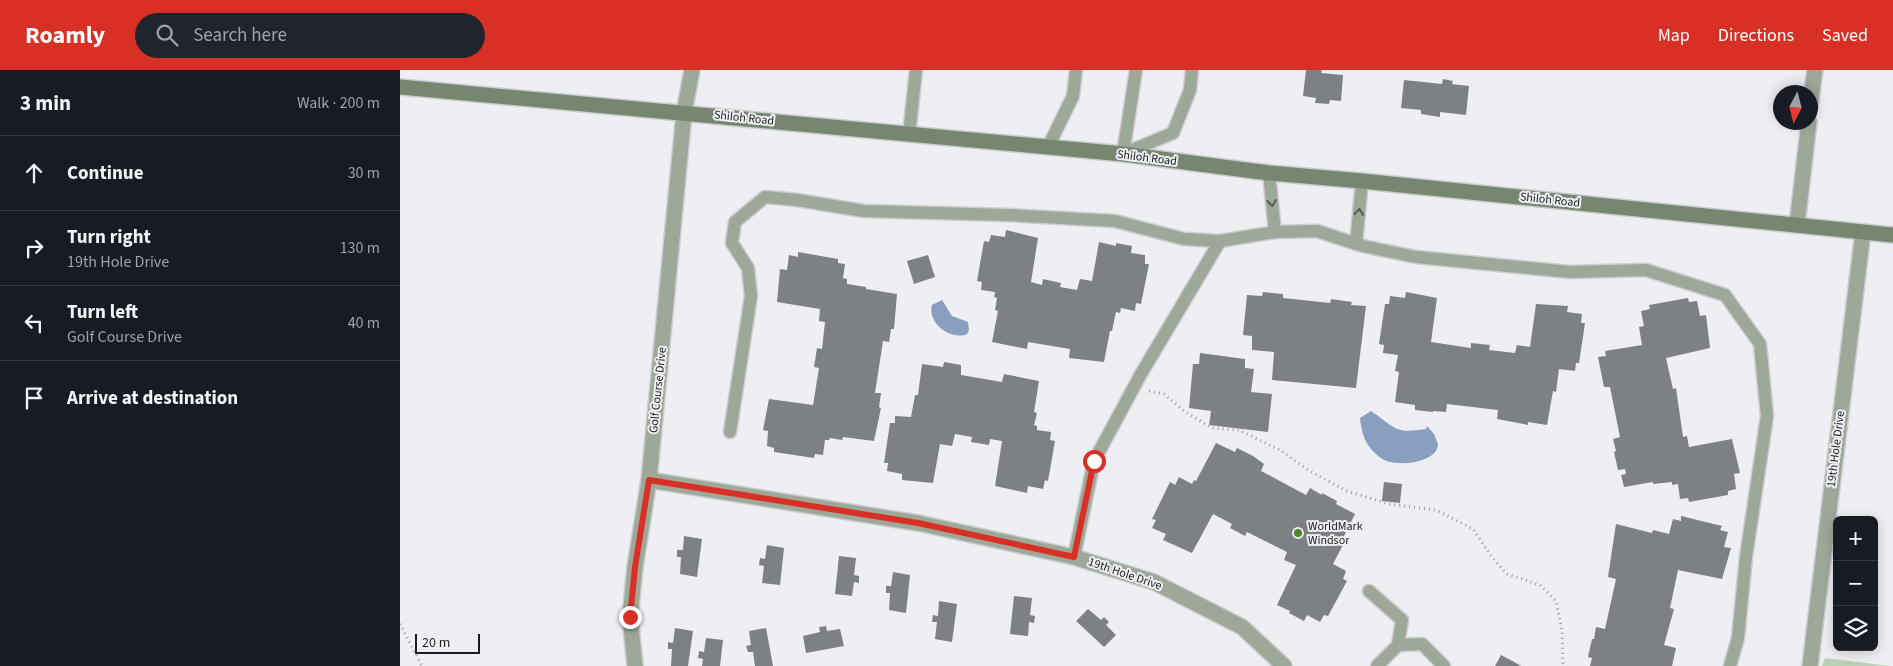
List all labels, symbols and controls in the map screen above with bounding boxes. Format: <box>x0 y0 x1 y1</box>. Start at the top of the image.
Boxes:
search box <box>135 13 485 58</box>
text: Roamly <box>25 18 105 53</box>
icon: search <box>153 21 181 49</box>
text: Search here <box>193 22 287 49</box>
text: Map <box>1658 23 1690 48</box>
text: Directions <box>1718 23 1794 48</box>
text: Saved <box>1822 23 1868 48</box>
north arrow <box>1773 85 1818 130</box>
text: 3 min <box>20 88 71 118</box>
text: Walk · 200 m <box>297 92 380 114</box>
street label: Shiloh Road <box>713 106 775 130</box>
street label: Shiloh Road <box>1116 146 1178 170</box>
icon: ahead <box>20 159 48 187</box>
text: Continue <box>67 160 144 187</box>
text: 30 m <box>348 162 380 184</box>
street label: Shiloh Road <box>1519 188 1581 212</box>
one-way arrow <box>1266 199 1277 207</box>
one-way arrow <box>1353 208 1364 216</box>
text: Turn right <box>67 224 151 251</box>
icon: right <box>20 234 48 262</box>
text: 130 m <box>340 237 380 259</box>
text: 19th Hole Drive <box>67 251 169 273</box>
text: Turn left <box>67 299 138 326</box>
icon: left <box>20 309 48 337</box>
text: 40 m <box>348 312 380 334</box>
text: Golf Course Drive <box>67 326 182 348</box>
street label: Golf Course Drive <box>645 346 671 434</box>
icon: arrive <box>20 384 48 412</box>
text: Arrive at destination <box>67 385 238 412</box>
street label: 19th Hole Drive <box>1823 410 1849 488</box>
route start <box>1083 450 1106 473</box>
map controls <box>1833 516 1878 651</box>
button: + <box>1833 516 1878 561</box>
place label: WorldMark Windsor <box>1308 518 1363 549</box>
marker: WorldMark Windsor <box>1292 527 1304 539</box>
street label: 19th Hole Drive <box>1086 553 1164 595</box>
button: − <box>1833 561 1878 606</box>
route end <box>619 606 642 629</box>
button: layers <box>1833 606 1878 651</box>
scale bar <box>415 631 480 654</box>
text: 20 m <box>422 633 450 653</box>

